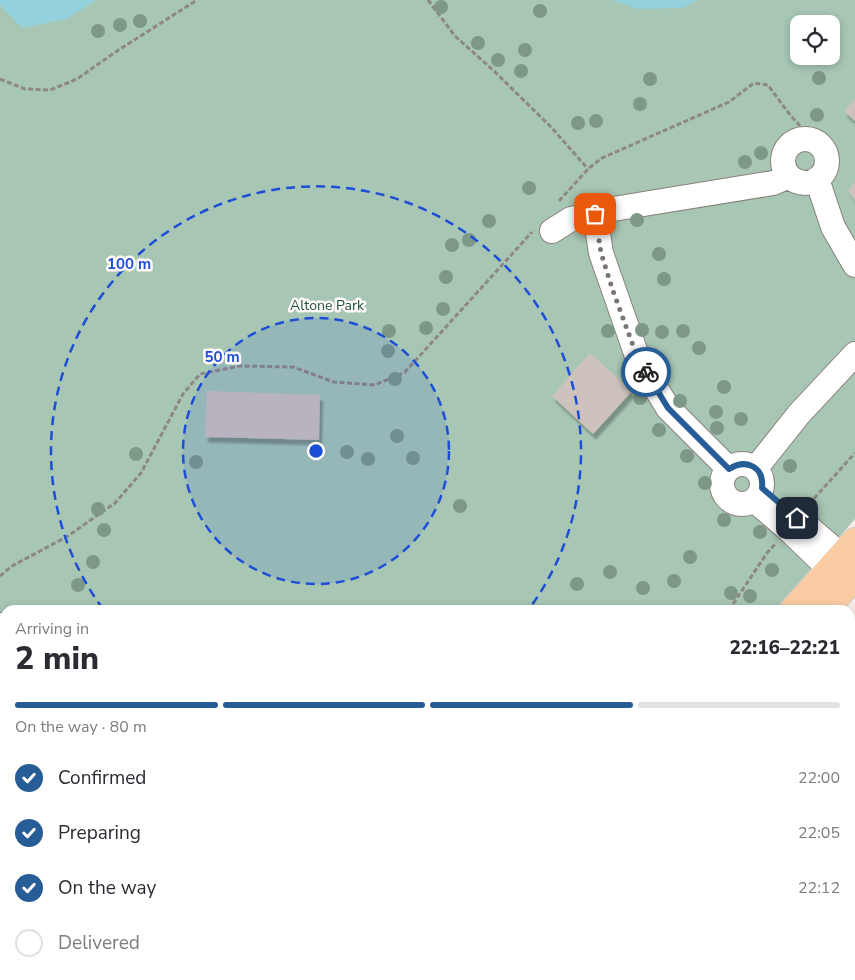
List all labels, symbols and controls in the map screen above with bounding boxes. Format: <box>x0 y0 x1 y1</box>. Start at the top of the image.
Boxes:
map controls <box>790 15 840 65</box>
button: locate <box>790 15 840 65</box>
pin <box>574 193 616 235</box>
icon: bag <box>581 200 609 228</box>
text: 100 m <box>107 254 151 274</box>
park label: Altone Park <box>290 296 365 315</box>
text: 50 m <box>204 347 240 367</box>
courier <box>621 347 671 397</box>
icon: bike <box>632 358 660 386</box>
centre of rings <box>307 442 325 460</box>
pin <box>776 497 818 539</box>
icon: home <box>783 504 811 532</box>
text: Arriving in <box>15 618 89 640</box>
text: 22:16–22:21 <box>729 635 840 661</box>
text: 2 min <box>15 637 99 680</box>
text: On the way · 80 m <box>15 716 147 738</box>
icon: check <box>15 764 43 792</box>
text: Confirmed <box>58 765 146 791</box>
text: 22:00 <box>798 767 840 789</box>
icon: check <box>15 819 43 847</box>
text: Preparing <box>58 820 141 846</box>
text: 22:05 <box>798 822 840 844</box>
icon: check <box>15 874 43 902</box>
text: On the way <box>58 875 156 901</box>
text: 22:12 <box>798 877 840 899</box>
text: Delivered <box>58 930 140 956</box>

